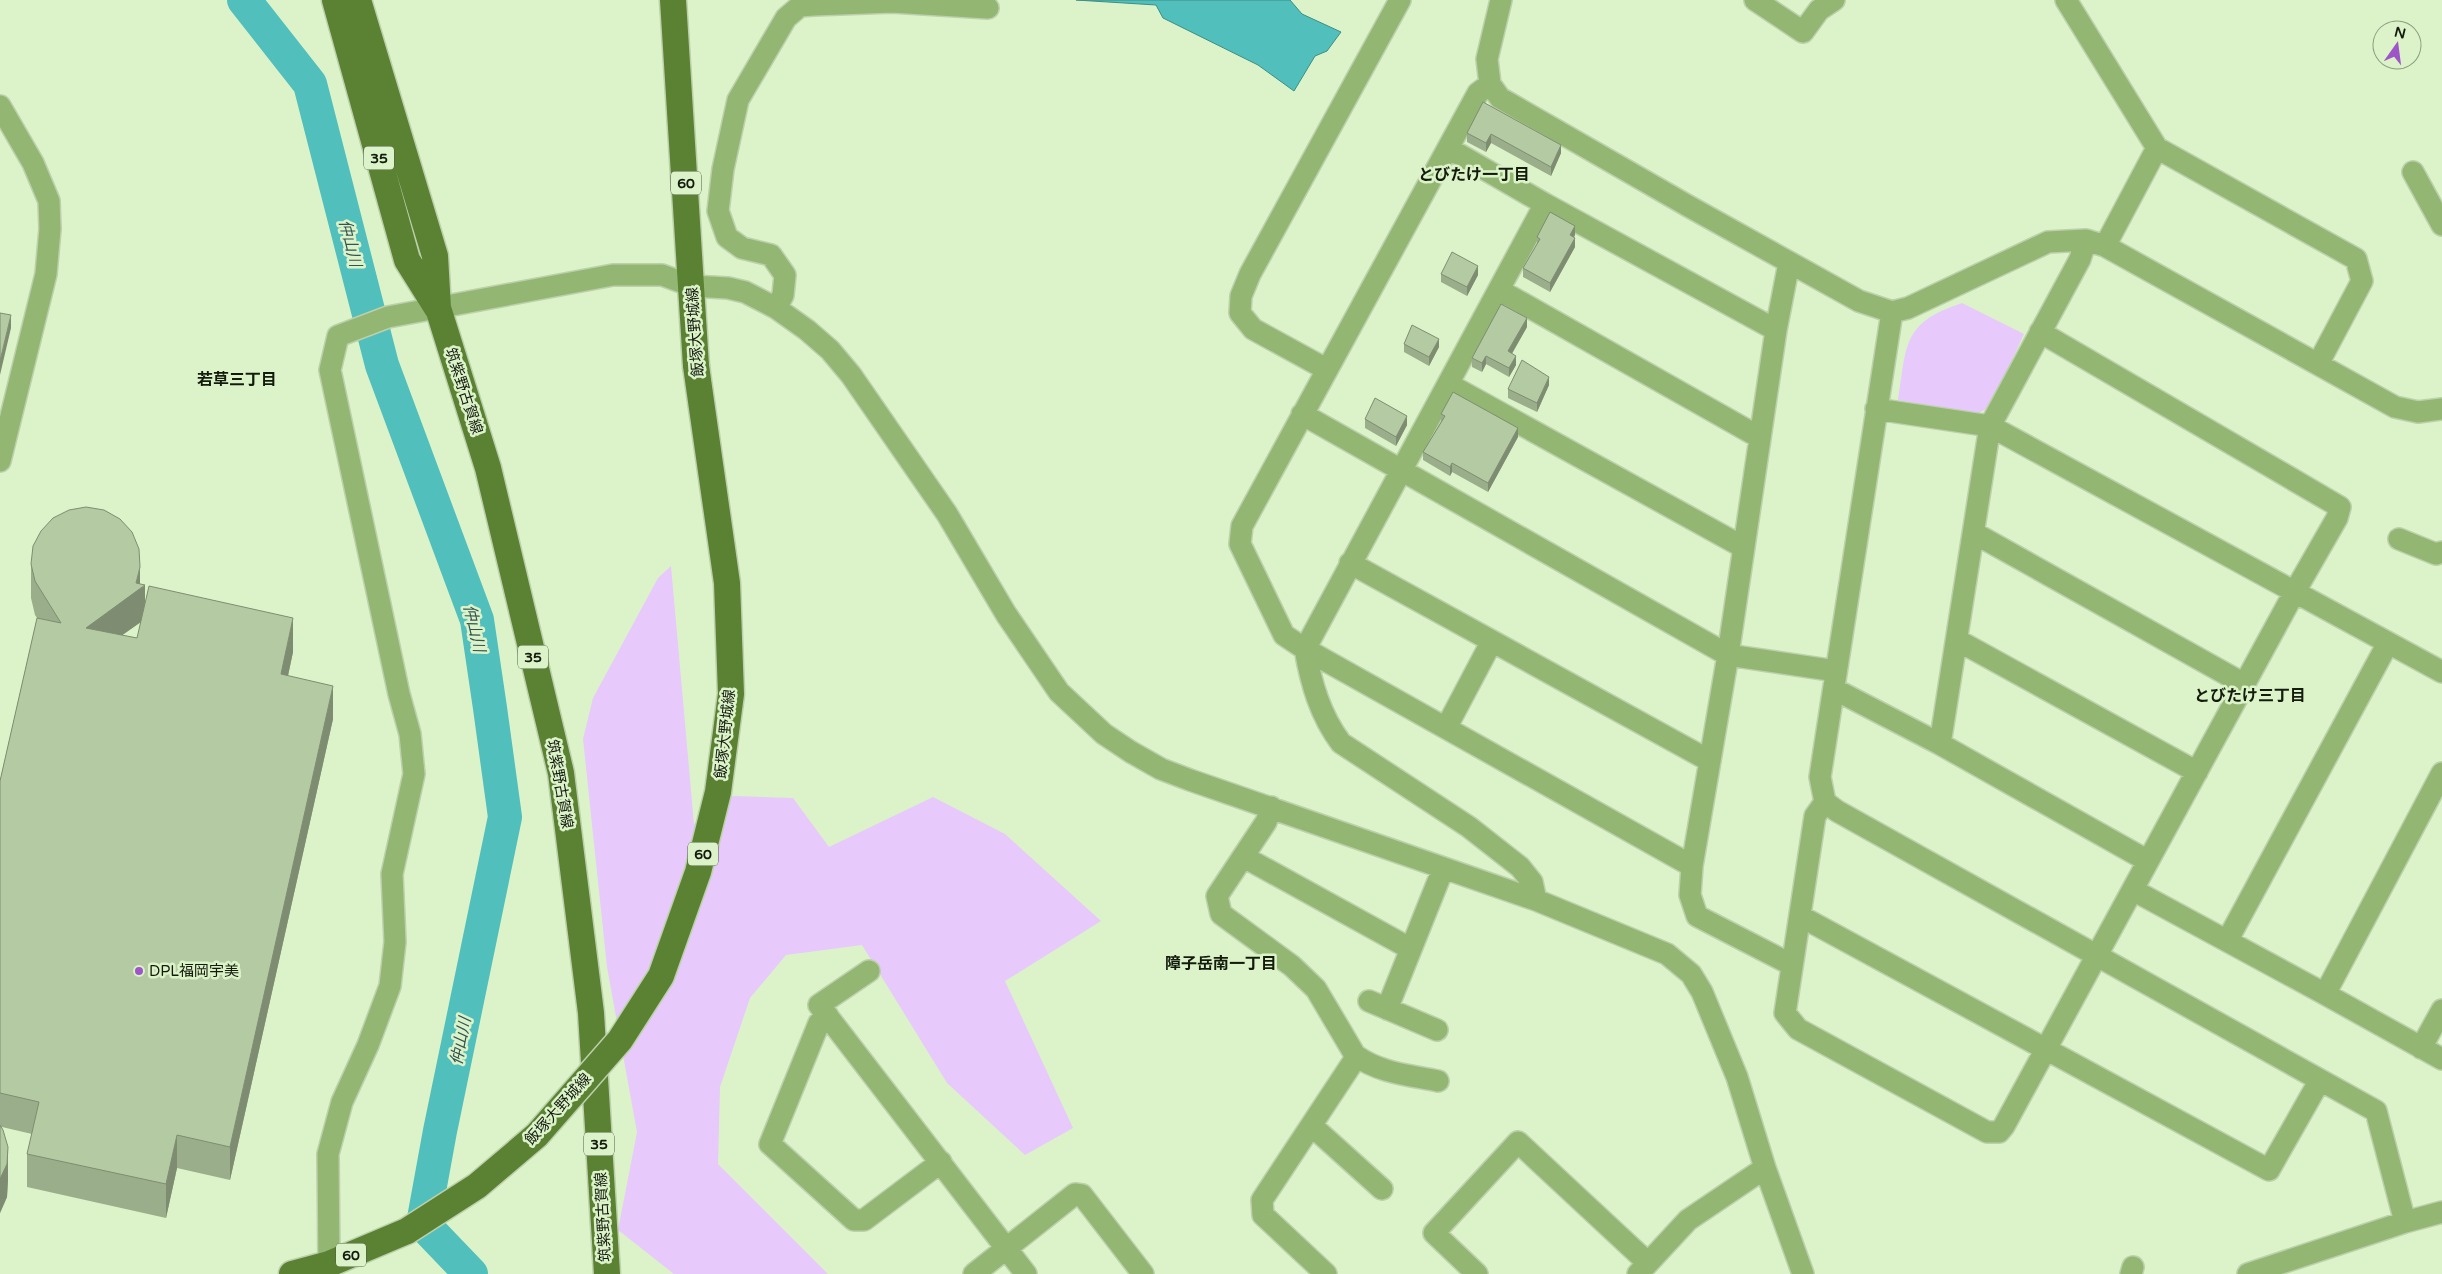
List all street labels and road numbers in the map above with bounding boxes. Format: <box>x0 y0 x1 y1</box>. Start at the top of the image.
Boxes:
road number: 35 <box>364 146 394 170</box>
road number: 60 <box>671 172 701 194</box>
street label: 飯塚大野城線 <box>683 286 707 378</box>
street label: 筑紫野古賀線 <box>442 345 486 437</box>
road number: 35 <box>518 646 548 669</box>
street label: 飯塚大野城線 <box>711 688 739 780</box>
street label: 筑紫野古賀線 <box>543 738 577 830</box>
road number: 60 <box>688 842 718 866</box>
street label: 飯塚大野城線 <box>521 1070 595 1148</box>
road number: 35 <box>584 1132 614 1156</box>
street label: 筑紫野古賀線 <box>592 1172 614 1262</box>
road number: 60 <box>336 1244 366 1266</box>

